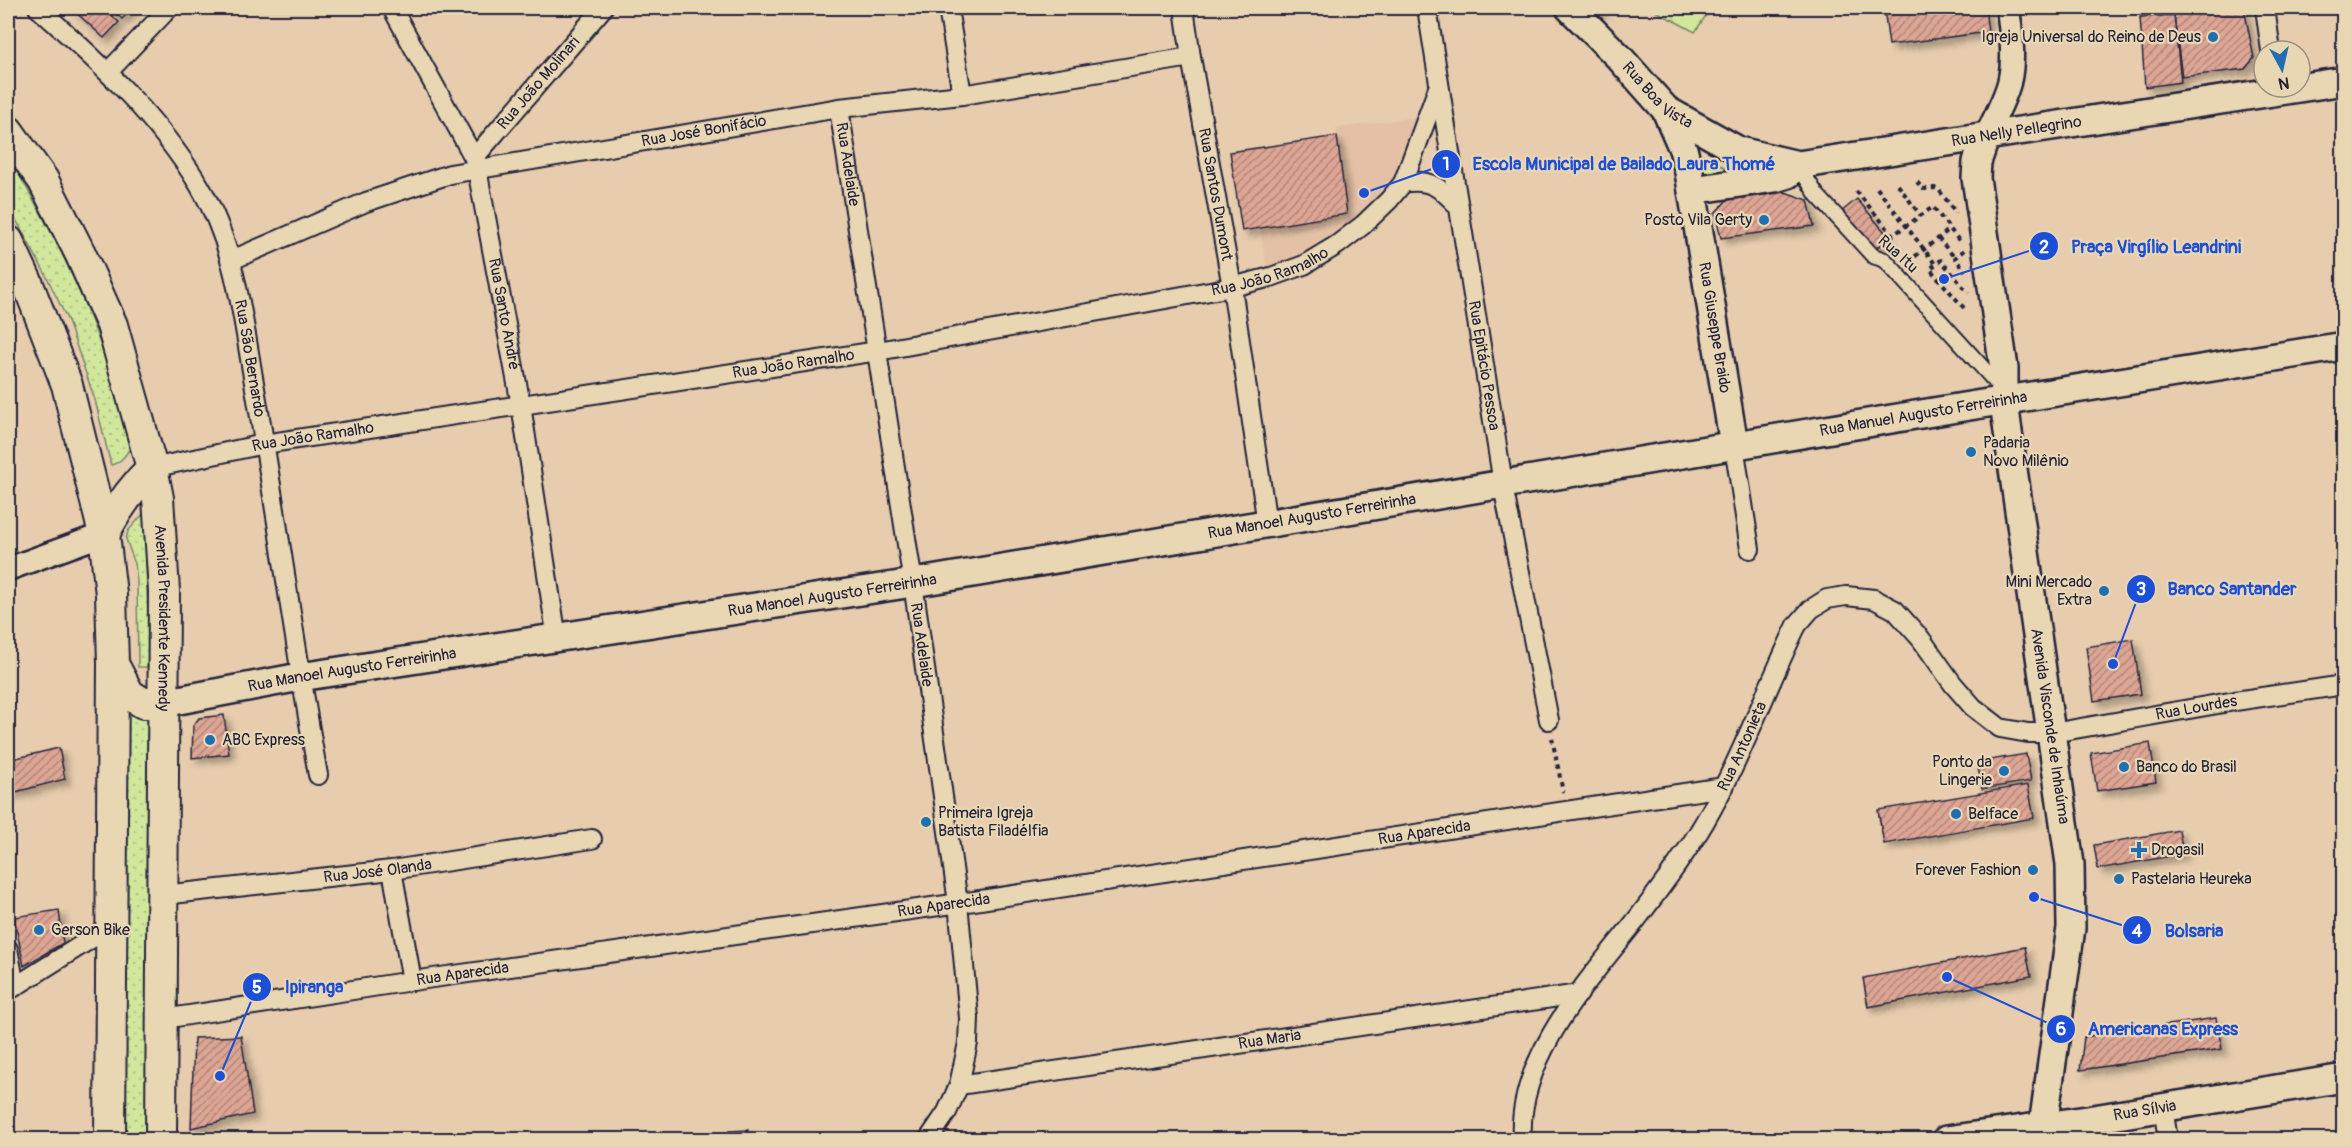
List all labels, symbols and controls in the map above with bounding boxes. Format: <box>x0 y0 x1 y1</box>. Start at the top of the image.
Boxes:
place label: Igreja Universal do Reino de Deus <box>1982 27 2201 47</box>
marker: Igreja Universal do Reino de Deus <box>2206 30 2220 44</box>
street label: Rua João Molinari <box>493 32 584 134</box>
north arrow <box>2252 39 2312 99</box>
street label: Rua Boa Vista <box>1618 57 1696 133</box>
text: N <box>2277 72 2291 94</box>
street label: Rua José Bonifácio <box>640 110 768 151</box>
street label: Rua Nelly Pellegrino <box>1950 111 2083 151</box>
street label: Rua Adelaide <box>831 121 864 208</box>
street label: Rua Santos Dumont <box>1194 126 1237 263</box>
callout: Escola Municipal de Bailado Laura Thomé <box>1431 146 1788 182</box>
text: 1 <box>1442 153 1450 176</box>
text: Escola Municipal de Bailado Laura Thomé <box>1473 153 1776 176</box>
place label: Posto Vila Gerty <box>1644 210 1752 230</box>
marker: Posto Vila Gerty <box>1757 213 1771 227</box>
callout: Praça Virgílio Leandrini <box>2029 228 2253 264</box>
street label: Rua Itu <box>1874 231 1922 277</box>
text: 2 <box>2039 236 2049 259</box>
text: Praça Virgílio Leandrini <box>2071 236 2241 259</box>
street label: Rua João Ramalho <box>1210 242 1333 301</box>
street label: Rua Santo André <box>484 257 524 372</box>
street label: Rua Giuseppe Braido <box>1694 261 1735 395</box>
street label: Rua São Bernardo <box>230 298 270 419</box>
street label: Rua Epitácio Pessoa <box>1464 299 1504 432</box>
street label: Rua João Ramalho <box>731 345 856 383</box>
street label: Rua Manuel Augusto Ferreirinha <box>1818 387 2029 441</box>
street label: Rua João Ramalho <box>250 417 376 456</box>
place label: Padaria Novo Milênio <box>1983 433 2069 471</box>
marker: Padaria Novo Milênio <box>1964 445 1978 459</box>
street label: Rua Manoel Augusto Ferreirinha <box>1206 489 1417 543</box>
street label: Avenida Presidente Kennedy <box>150 524 174 712</box>
street label: Rua Manoel Augusto Ferreirinha <box>727 569 938 621</box>
callout: Banco Santander <box>2126 571 2309 607</box>
place label: Mini Mercado Extra <box>2006 572 2092 610</box>
text: 3 <box>2136 578 2146 601</box>
text: Banco Santander <box>2168 578 2297 601</box>
marker: Mini Mercado Extra <box>2097 584 2111 598</box>
street label: Rua Adelaide <box>906 601 937 688</box>
street label: Avenida Visconde de Inhaúma <box>2026 627 2074 825</box>
street label: Rua Manoel Augusto Ferreirinha <box>246 643 458 697</box>
street label: Rua Lourdes <box>2154 691 2239 725</box>
street label: Rua Antonieta <box>1713 699 1771 794</box>
place label: ABC Express <box>222 730 305 750</box>
marker: ABC Express <box>203 733 217 747</box>
place label: Ponto da Lingerie <box>1932 752 1992 790</box>
place label: Banco do Brasil <box>2136 757 2237 777</box>
marker: Banco do Brasil <box>2117 760 2131 774</box>
marker: Ponto da Lingerie <box>1997 764 2011 778</box>
place label: Primeira Igreja Batista Filadélfia <box>938 803 1049 841</box>
place label: Belface <box>1968 804 2018 824</box>
marker: Belface <box>1949 807 1963 821</box>
marker: Primeira Igreja Batista Filadélfia <box>919 815 933 829</box>
street label: Rua Aparecida <box>1377 816 1472 849</box>
place label: Drogasil <box>2151 840 2204 860</box>
marker: Drogasil <box>2132 843 2146 857</box>
street label: Rua José Olanda <box>322 854 433 887</box>
place label: Forever Fashion <box>1915 860 2021 880</box>
marker: Forever Fashion <box>2026 863 2040 877</box>
place label: Pastelaria Heureka <box>2131 869 2252 889</box>
marker: Pastelaria Heureka <box>2112 872 2126 886</box>
street label: Rua Aparecida <box>896 889 991 922</box>
callout: Bolsaria <box>2122 912 2235 948</box>
place label: Gerson Bike <box>51 920 130 940</box>
text: 4 <box>2132 920 2143 943</box>
text: Bolsaria <box>2165 920 2224 943</box>
marker: Gerson Bike <box>32 923 46 937</box>
street label: Rua Aparecida <box>415 957 510 990</box>
callout: Ipiranga <box>242 969 355 1005</box>
text: 5 <box>252 976 262 999</box>
text: Ipiranga <box>285 976 344 999</box>
callout: Americanas Express <box>2046 1011 2250 1047</box>
text: 6 <box>2056 1018 2066 1041</box>
text: Americanas Express <box>2088 1018 2239 1041</box>
street label: Rua Maria <box>1237 1025 1302 1054</box>
street label: Rua Sílvia <box>2112 1096 2178 1126</box>

